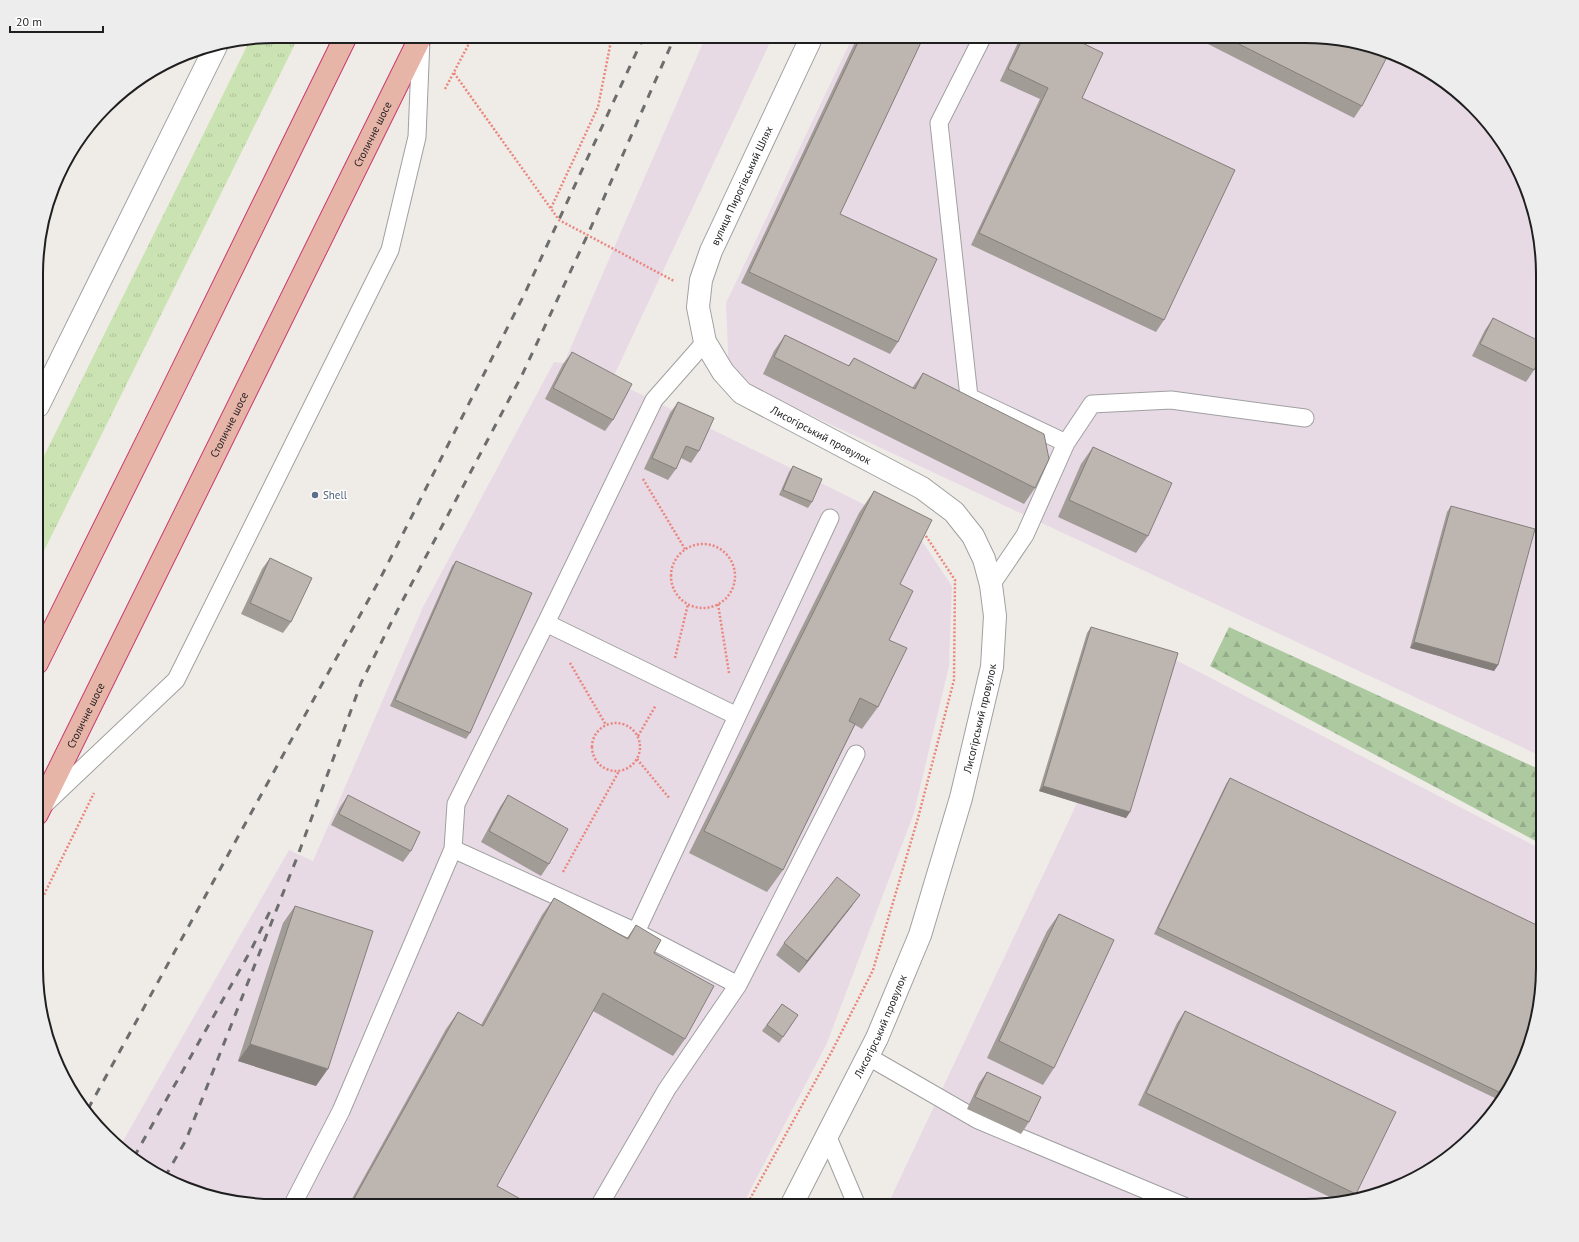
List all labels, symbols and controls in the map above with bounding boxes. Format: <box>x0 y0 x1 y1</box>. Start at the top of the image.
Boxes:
scale bar <box>10 8 103 34</box>
text: 20 m <box>16 14 42 29</box>
street label: Столичне шосе <box>350 99 395 169</box>
street label: вулиця Пирогівський Шлях <box>708 123 776 248</box>
street label: Столичне шосе <box>207 389 251 460</box>
street label: Лисогірський провулок <box>768 402 874 468</box>
place label: Shell <box>323 488 348 502</box>
marker: Shell <box>310 490 320 500</box>
street label: Лисогірський провулок <box>960 663 999 776</box>
street label: Столичне шосе <box>64 680 108 750</box>
street label: Лисогірський провулок <box>850 972 910 1081</box>

